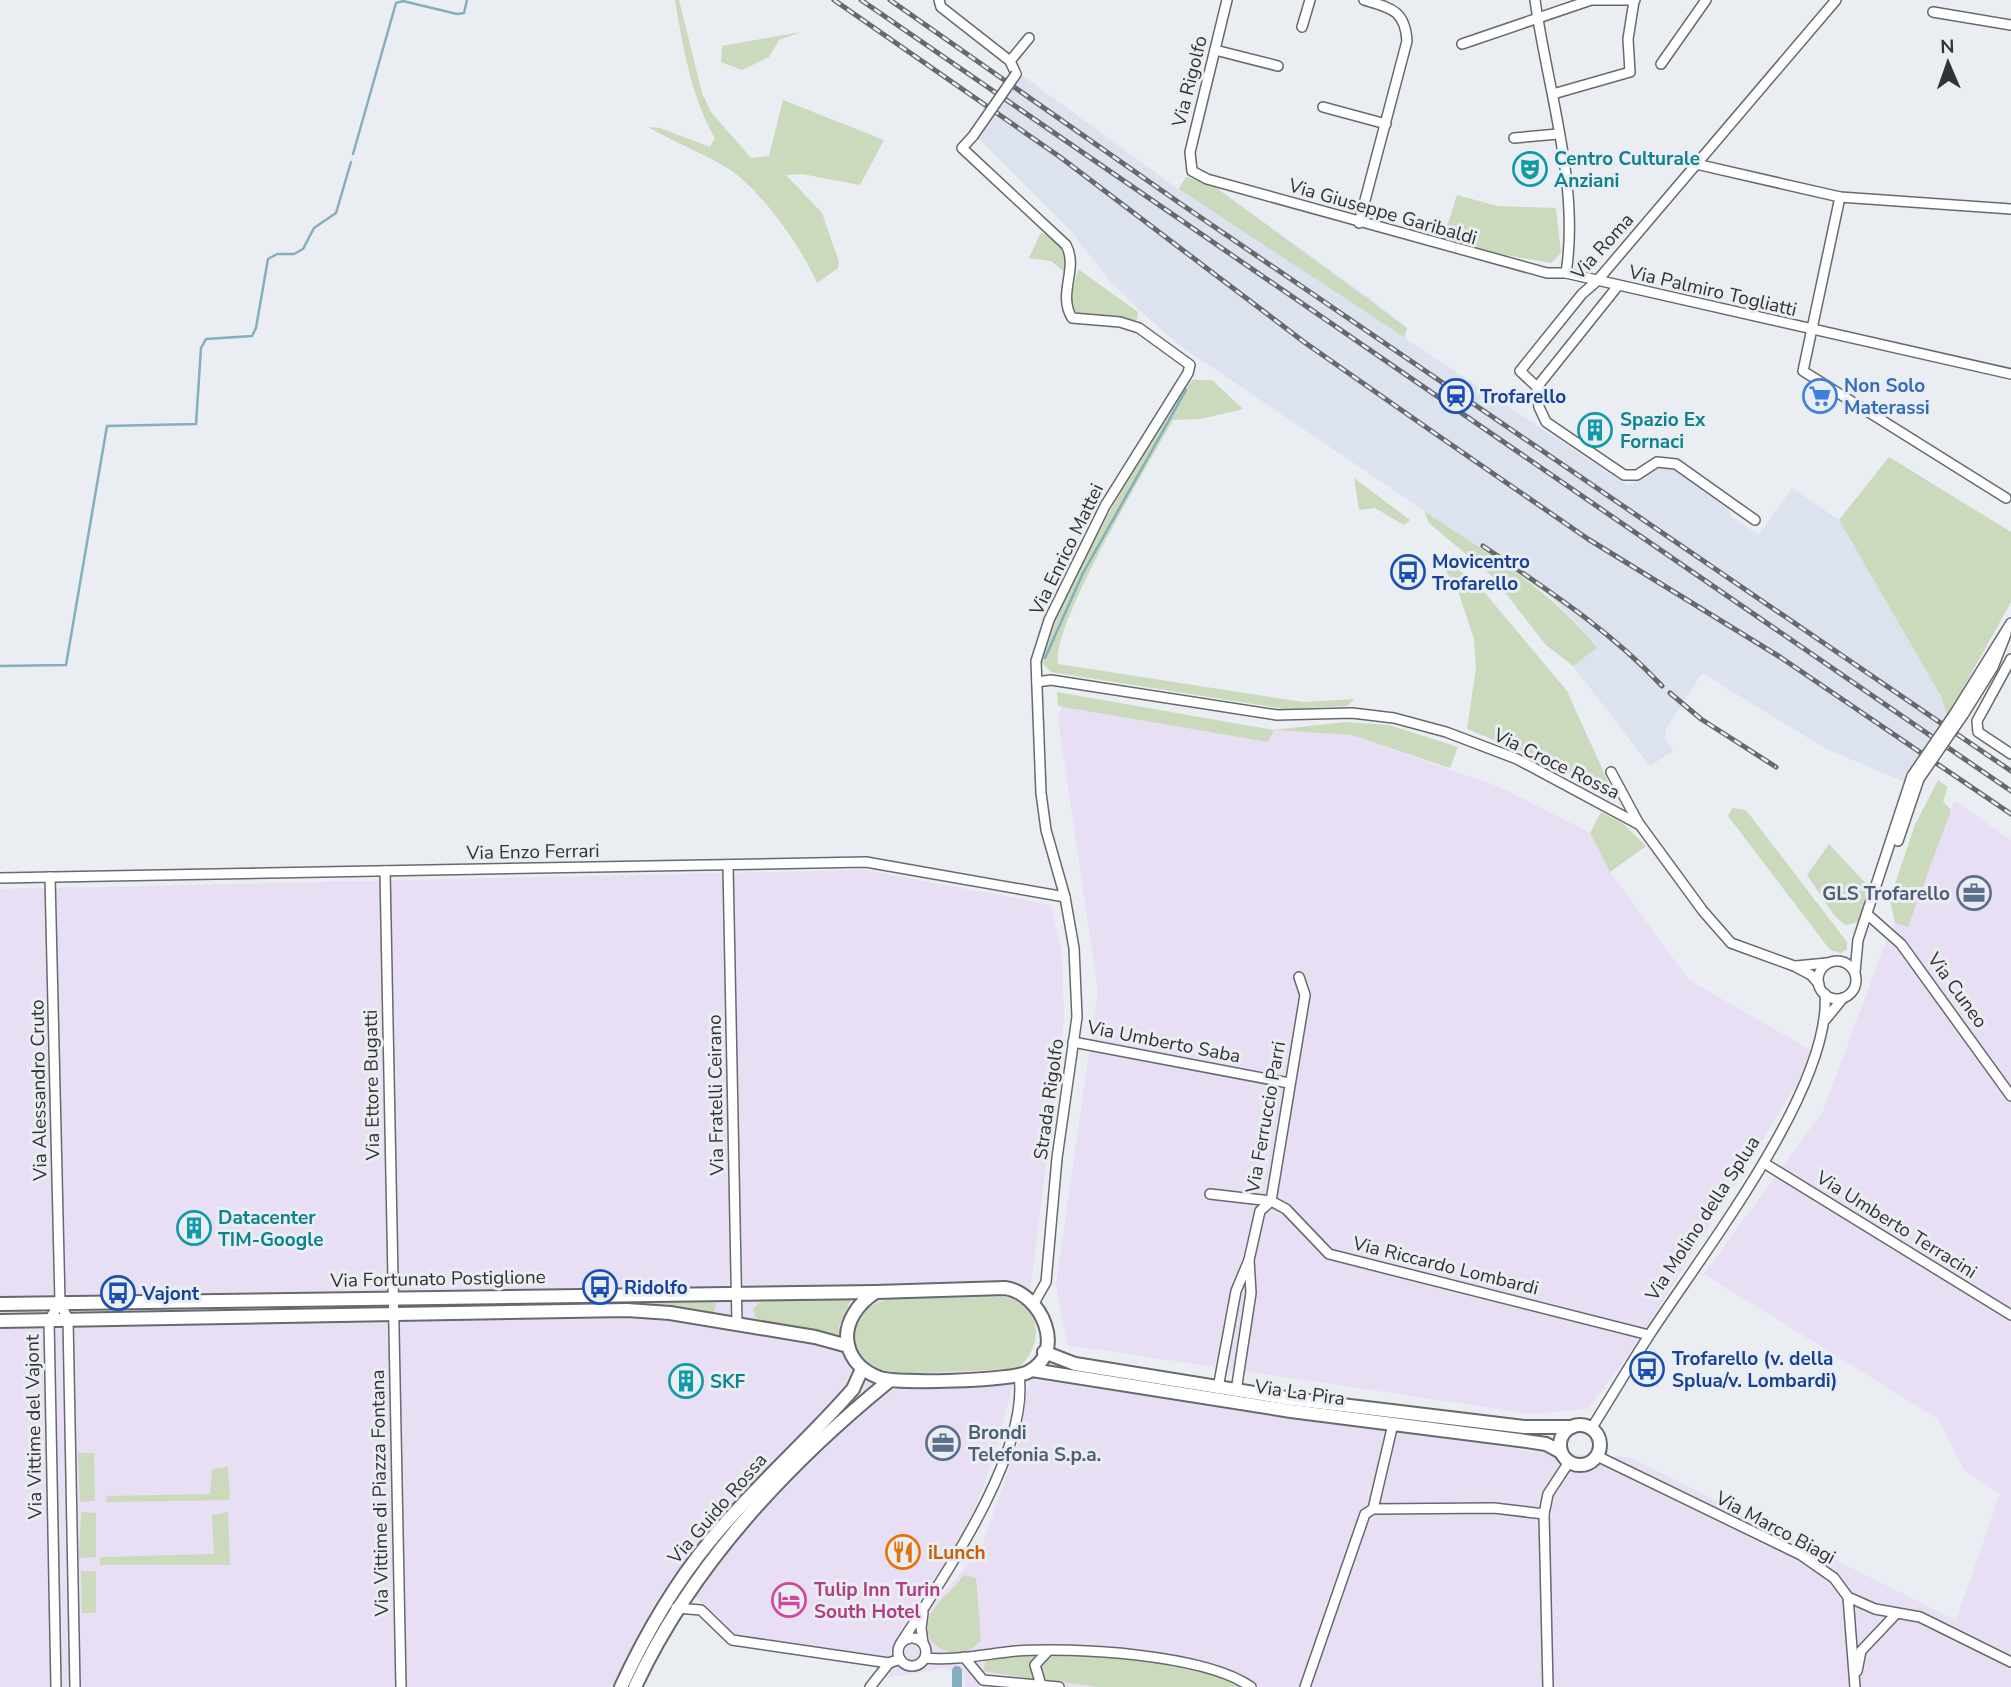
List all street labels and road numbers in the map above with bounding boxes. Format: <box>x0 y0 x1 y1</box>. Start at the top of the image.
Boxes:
street label: Via Rigolfo <box>1166 33 1214 131</box>
street label: Via Giuseppe Garibaldi <box>1284 172 1480 251</box>
street label: Via Roma <box>1565 208 1640 287</box>
street label: Via Palmiro Togliatti <box>1625 259 1799 323</box>
street label: Via Enrico Mattei <box>1023 479 1110 620</box>
street label: Via Croce Rossa <box>1488 722 1624 806</box>
street label: Via Enzo Ferrari <box>465 838 600 866</box>
street label: Via Cuneo <box>1920 947 1993 1033</box>
street label: Via Alessandro Cruto <box>24 999 54 1182</box>
street label: Via Ettore Bugatti <box>358 1009 386 1162</box>
street label: Via Fratelli Ceirano <box>702 1014 730 1177</box>
street label: Via Umberto Saba <box>1084 1014 1243 1070</box>
street label: Strada Rigolfo <box>1028 1037 1070 1161</box>
street label: Via Ferruccio Parri <box>1240 1039 1292 1196</box>
street label: Via Molino della Splua <box>1639 1131 1766 1307</box>
street label: Via Umberto Terracini <box>1810 1164 1982 1285</box>
street label: Via Riccardo Lombardi <box>1349 1230 1541 1302</box>
street label: Via Fortunato Postiglione <box>329 1264 546 1294</box>
street label: Via Vittime del Vajont <box>19 1334 49 1521</box>
street label: Via Vittime di Piazza Fontana <box>365 1369 395 1618</box>
street label: Via La Pira <box>1252 1374 1347 1412</box>
street label: Via Guido Rossa <box>662 1448 773 1570</box>
street label: Via Marco Biagi <box>1710 1485 1840 1570</box>

